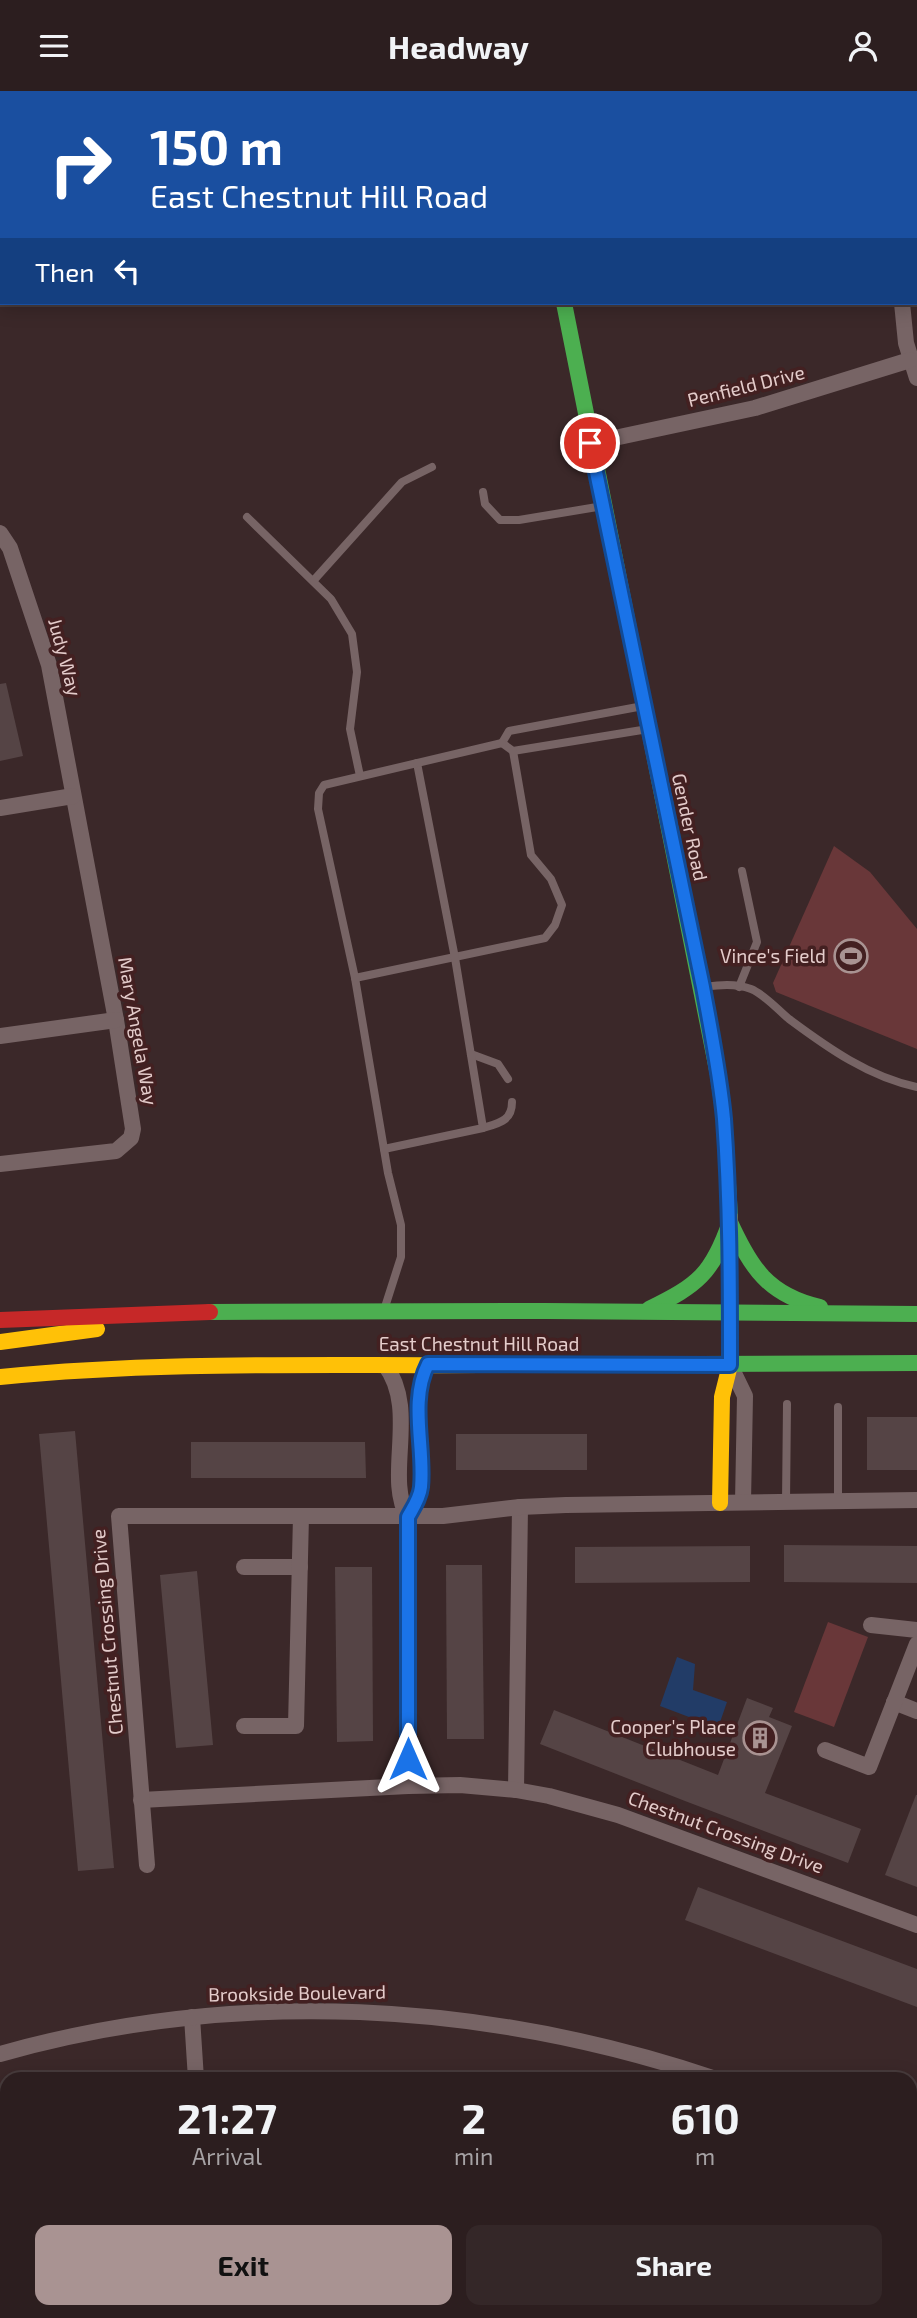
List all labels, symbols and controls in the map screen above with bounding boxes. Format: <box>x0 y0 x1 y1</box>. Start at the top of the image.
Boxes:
icon: menu <box>35 27 73 65</box>
text: Headway <box>388 27 529 65</box>
icon: person <box>844 27 882 65</box>
text: 150 m <box>150 116 283 175</box>
icon: right <box>35 119 126 210</box>
text: East Chestnut Hill Road <box>150 176 488 214</box>
icon: left <box>108 252 146 290</box>
text: Then <box>35 256 94 287</box>
street label: Penfield Drive <box>685 360 807 411</box>
pin <box>560 413 620 473</box>
icon: arrive <box>571 424 609 462</box>
street label: Judy Way <box>44 615 87 699</box>
street label: Gender Road <box>668 771 713 883</box>
sports icon: Vince's Field <box>832 937 870 975</box>
place label: Vince's Field <box>720 944 826 967</box>
street label: Mary Angela Way <box>114 955 163 1107</box>
street label: East Chestnut Hill Road <box>379 1332 579 1355</box>
street label: Chestnut Crossing Drive <box>86 1528 127 1736</box>
place label: Cooper's Place Clubhouse <box>610 1715 736 1760</box>
building icon: Cooper's Place Clubhouse <box>741 1719 779 1757</box>
position arrow <box>371 1722 445 1796</box>
street label: Chestnut Crossing Drive <box>625 1785 827 1878</box>
street label: Brookside Boulevard <box>208 1979 386 2006</box>
text: 21:27 <box>177 2092 277 2142</box>
text: 2 <box>462 2092 486 2142</box>
text: 610 <box>670 2092 740 2142</box>
text: Arrival <box>192 2142 262 2170</box>
text: min <box>454 2142 493 2170</box>
text: m <box>695 2142 715 2170</box>
button: Exit <box>35 2225 452 2305</box>
button: Share <box>466 2225 882 2305</box>

